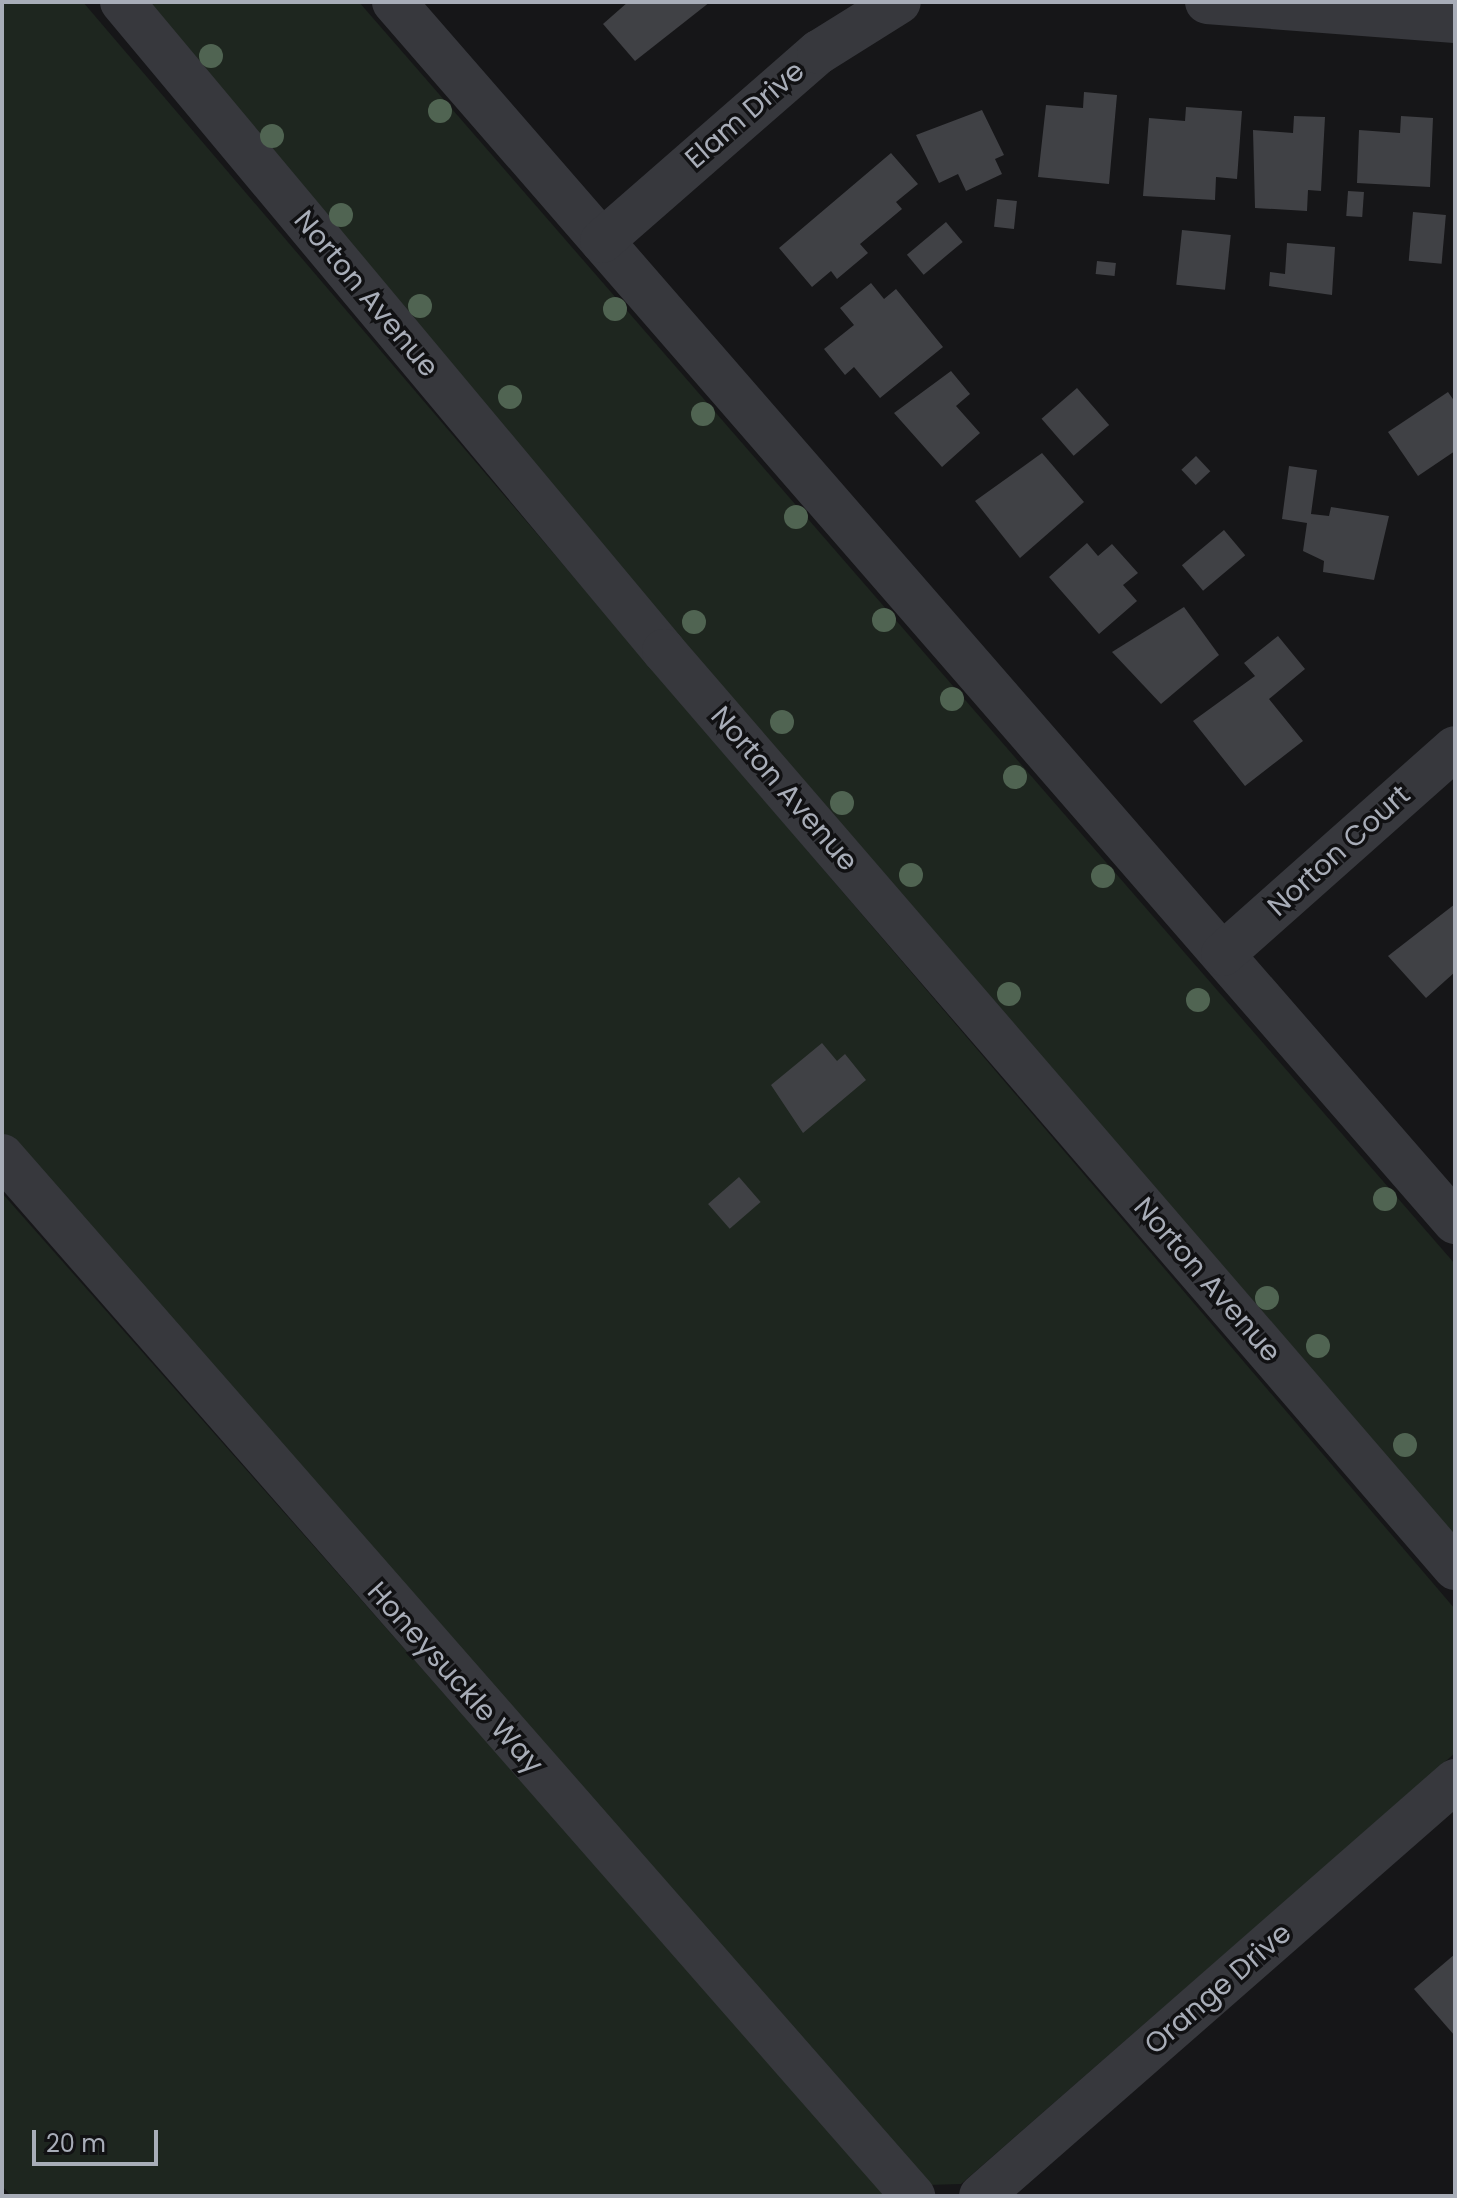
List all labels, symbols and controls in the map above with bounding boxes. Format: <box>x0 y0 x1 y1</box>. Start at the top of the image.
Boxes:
street label: Elam Drive <box>679 54 811 176</box>
street label: Norton Avenue <box>287 204 445 384</box>
street label: Norton Avenue <box>704 700 864 878</box>
street label: Norton Court <box>1261 778 1417 924</box>
street label: Norton Avenue <box>1127 1191 1287 1369</box>
street label: Honeysuckle Way <box>360 1575 550 1781</box>
street label: Orange Drive <box>1138 1916 1298 2062</box>
scale bar <box>36 2114 162 2164</box>
text: 20 m <box>46 2127 106 2160</box>

